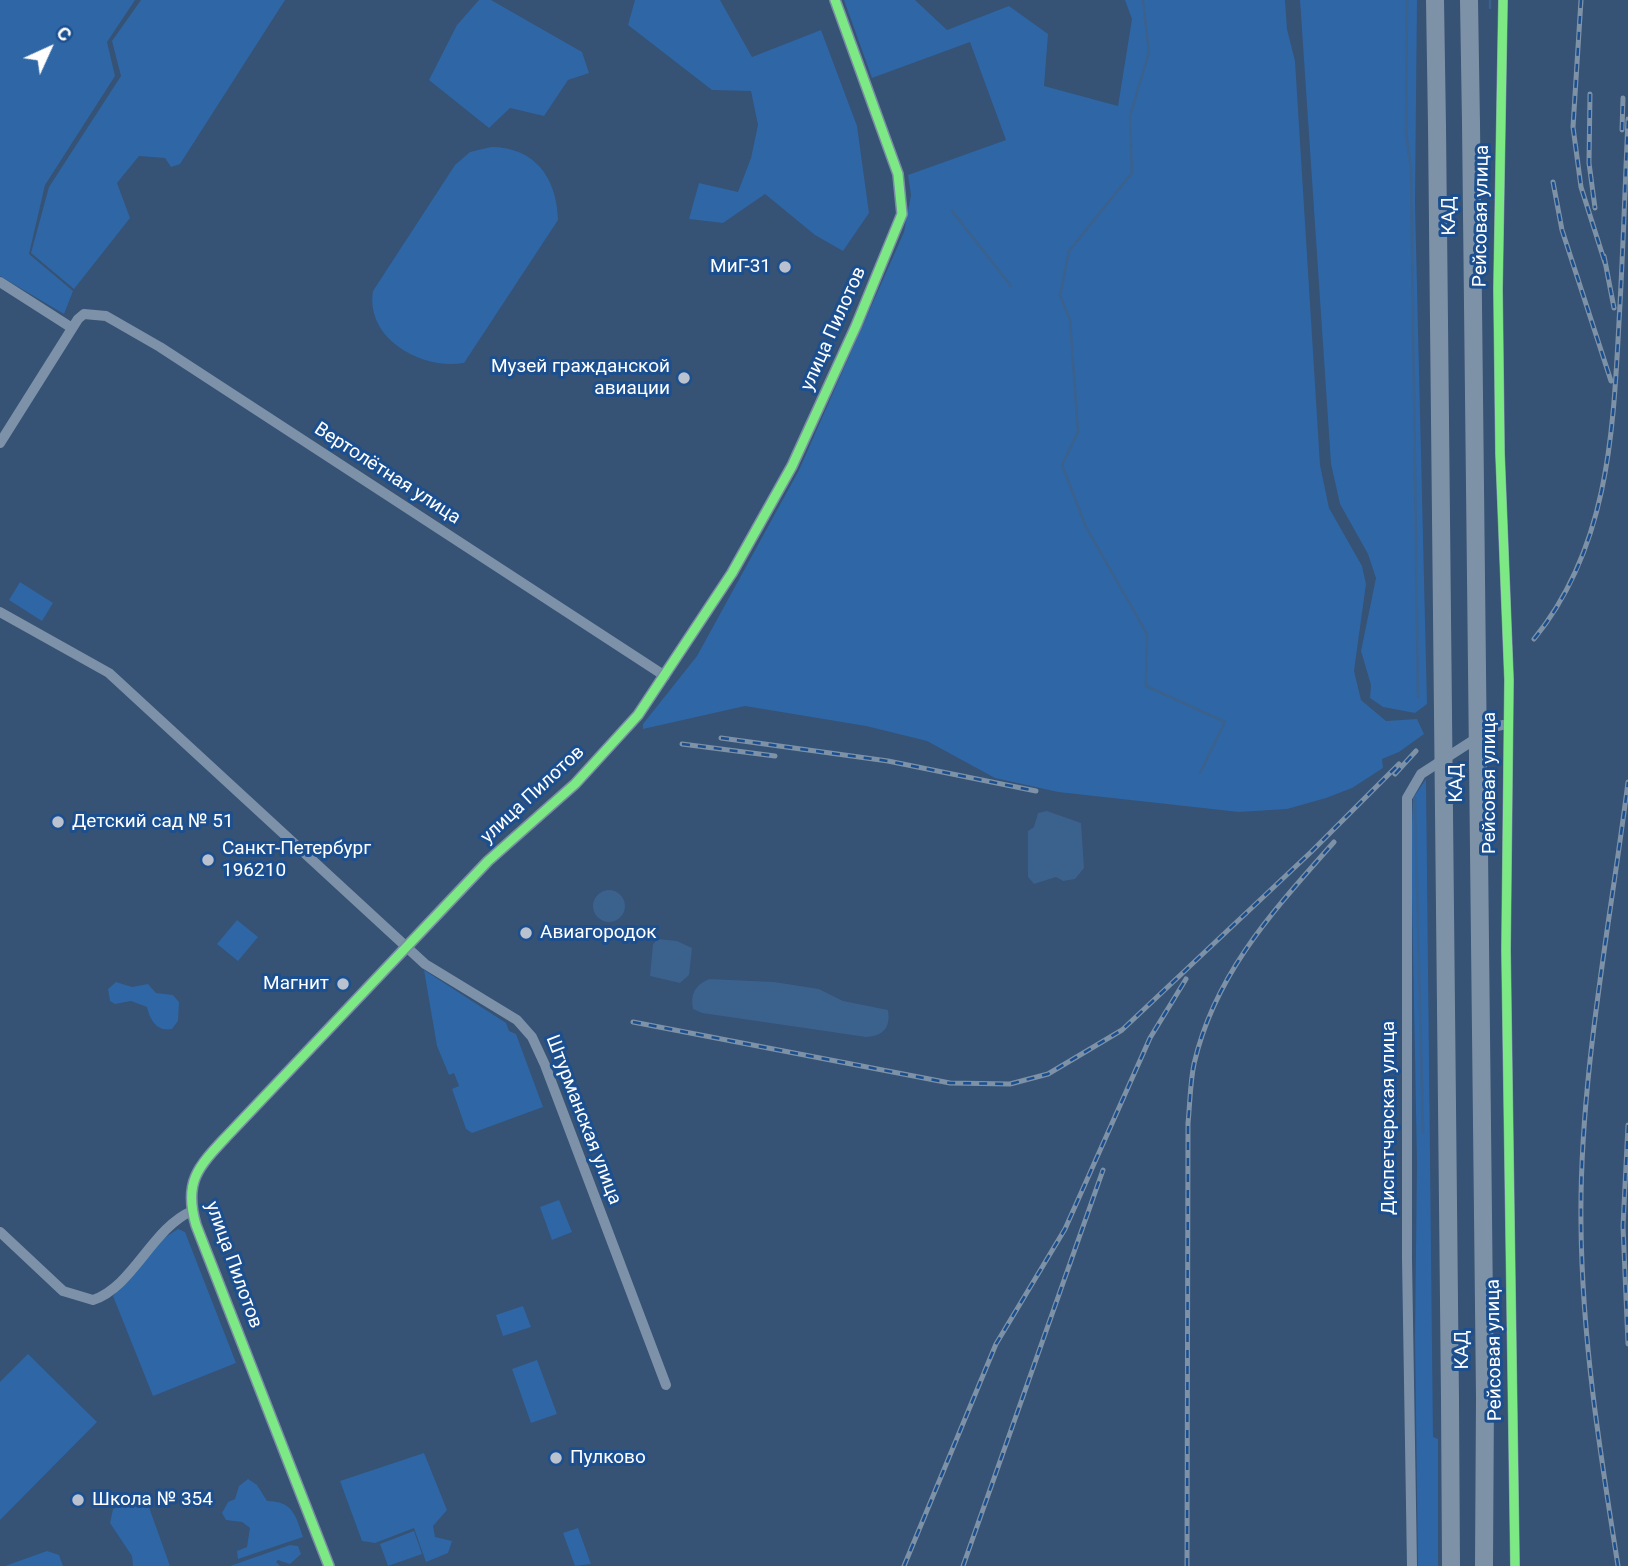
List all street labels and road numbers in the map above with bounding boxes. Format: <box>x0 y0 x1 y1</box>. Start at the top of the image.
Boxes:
street label: Рейсовая улица <box>1469 145 1495 287</box>
street label: КАД <box>1438 196 1462 236</box>
street label: улица Пилотов <box>796 263 872 395</box>
street label: Вертолётная улица <box>310 418 464 530</box>
street label: Рейсовая улица <box>1479 712 1501 854</box>
street label: улица Пилотов <box>476 741 590 849</box>
street label: КАД <box>1445 763 1469 803</box>
street label: Диспетчерская улица <box>1378 1021 1400 1215</box>
street label: Штурманская улица <box>540 1032 626 1208</box>
street label: улица Пилотов <box>199 1198 267 1332</box>
street label: Рейсовая улица <box>1482 1279 1508 1421</box>
street label: КАД <box>1451 1330 1475 1370</box>

